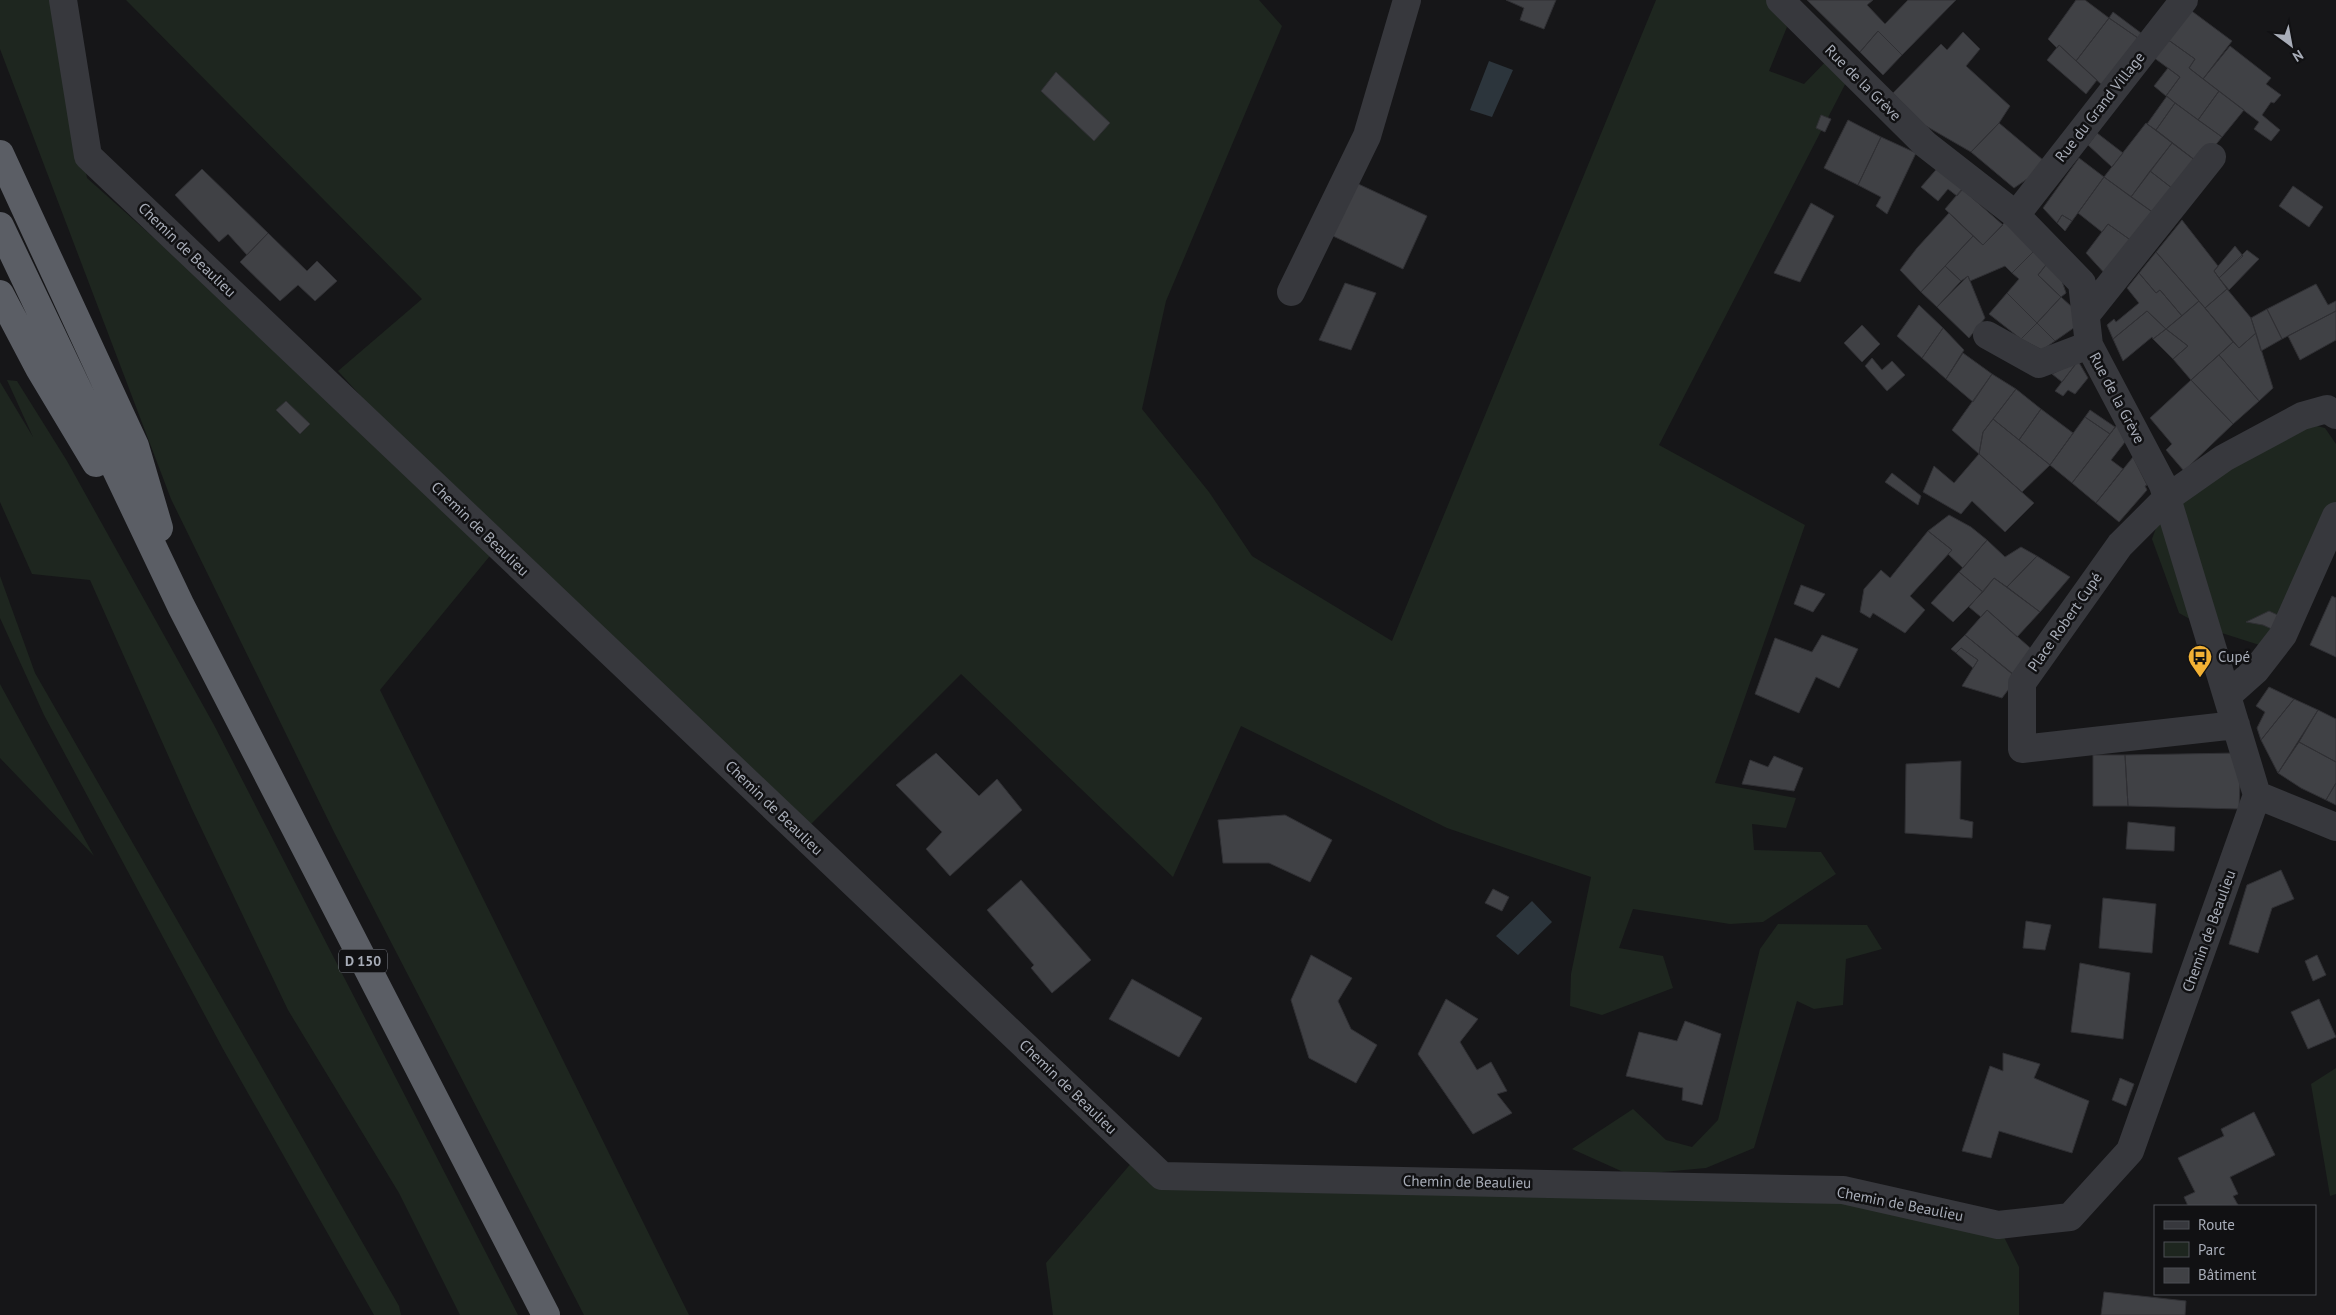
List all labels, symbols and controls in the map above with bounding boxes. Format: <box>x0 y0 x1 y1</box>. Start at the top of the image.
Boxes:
north arrow <box>2266 20 2316 70</box>
street label: Rue de la Grève <box>1821 40 1906 125</box>
text: N <box>2289 46 2307 66</box>
street label: Rue du Grand Village <box>2051 48 2149 166</box>
street label: Chemin de Beaulieu <box>135 198 240 301</box>
street label: Rue de la Grève <box>2086 349 2149 446</box>
street label: Chemin de Beaulieu <box>428 477 533 580</box>
street label: Place Robert Cupé <box>2023 568 2106 675</box>
bus stop icon: Cupé <box>2187 644 2213 678</box>
place label: Cupé <box>2218 647 2250 666</box>
street label: Chemin de Beaulieu <box>722 756 827 859</box>
street label: Chemin de Beaulieu <box>2178 867 2239 994</box>
road number: D 150 <box>339 949 387 972</box>
street label: Chemin de Beaulieu <box>1016 1035 1121 1138</box>
street label: Chemin de Beaulieu <box>1403 1171 1531 1192</box>
street label: Chemin de Beaulieu <box>1835 1182 1965 1225</box>
legend <box>2154 1205 2316 1295</box>
text: Route <box>2198 1215 2235 1234</box>
text: Parc <box>2198 1240 2225 1259</box>
text: Bâtiment <box>2198 1265 2256 1284</box>

